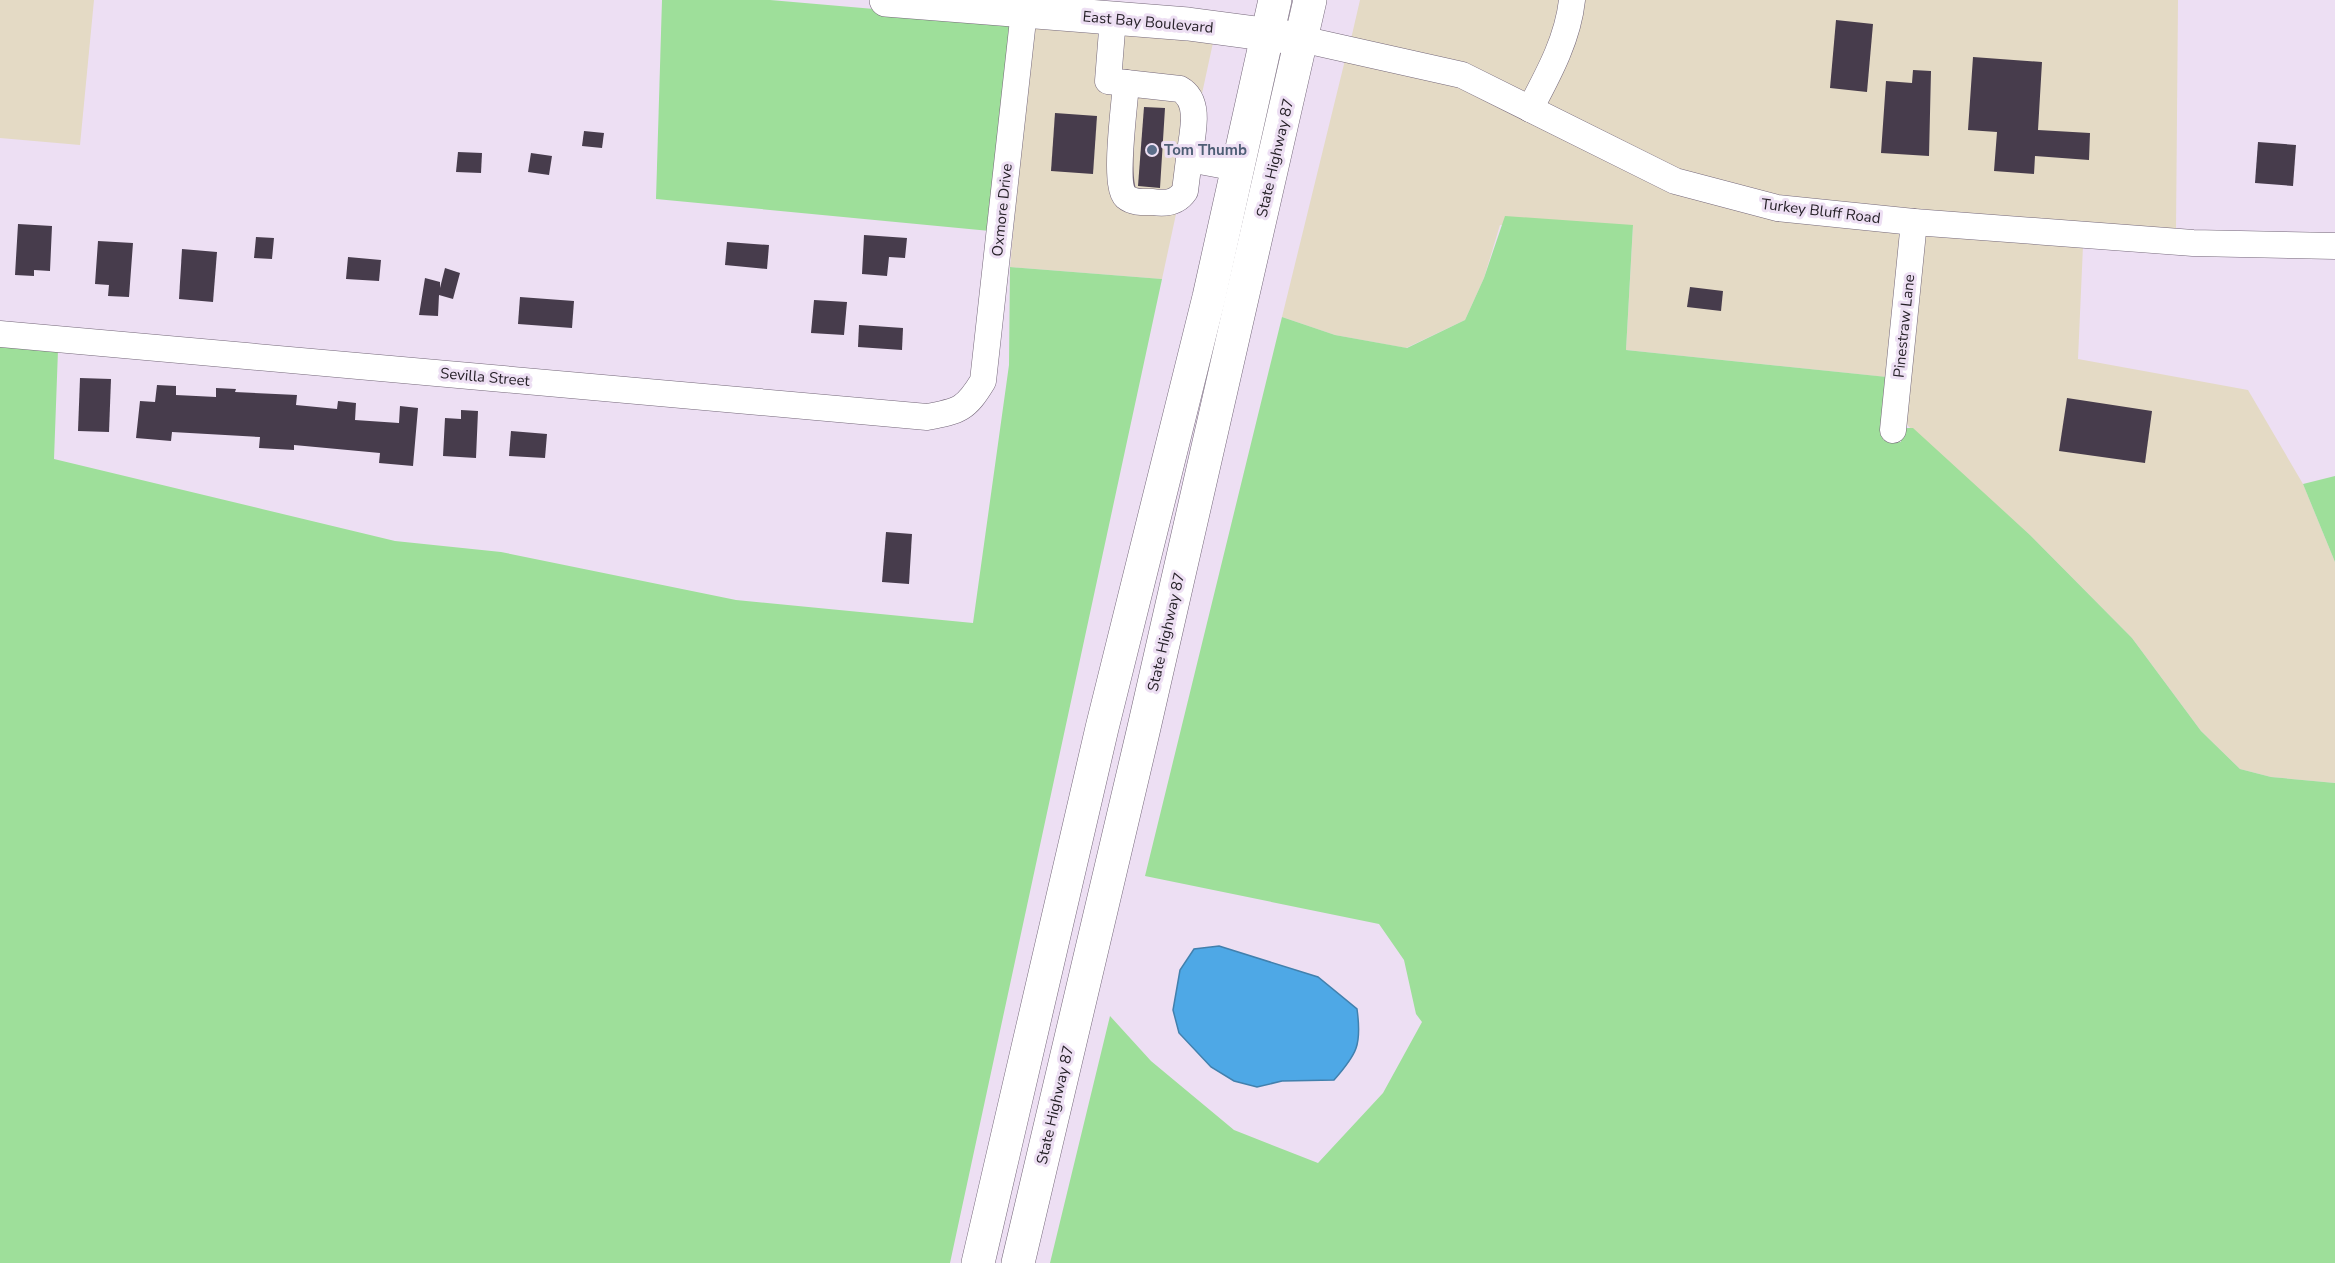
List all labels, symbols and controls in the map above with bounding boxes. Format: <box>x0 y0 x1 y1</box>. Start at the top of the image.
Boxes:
street label: East Bay Boulevard <box>1082 6 1214 38</box>
street label: State Highway 87 <box>1252 97 1298 219</box>
place label: Tom Thumb <box>1164 140 1247 160</box>
marker: Tom Thumb <box>1145 143 1159 157</box>
street label: Oxmore Drive <box>987 163 1017 257</box>
street label: Turkey Bluff Road <box>1760 194 1882 228</box>
street label: Pinestraw Lane <box>1889 273 1919 379</box>
street label: Sevilla Street <box>439 363 531 391</box>
street label: State Highway 87 <box>1143 571 1189 693</box>
street label: State Highway 87 <box>1032 1044 1078 1166</box>

